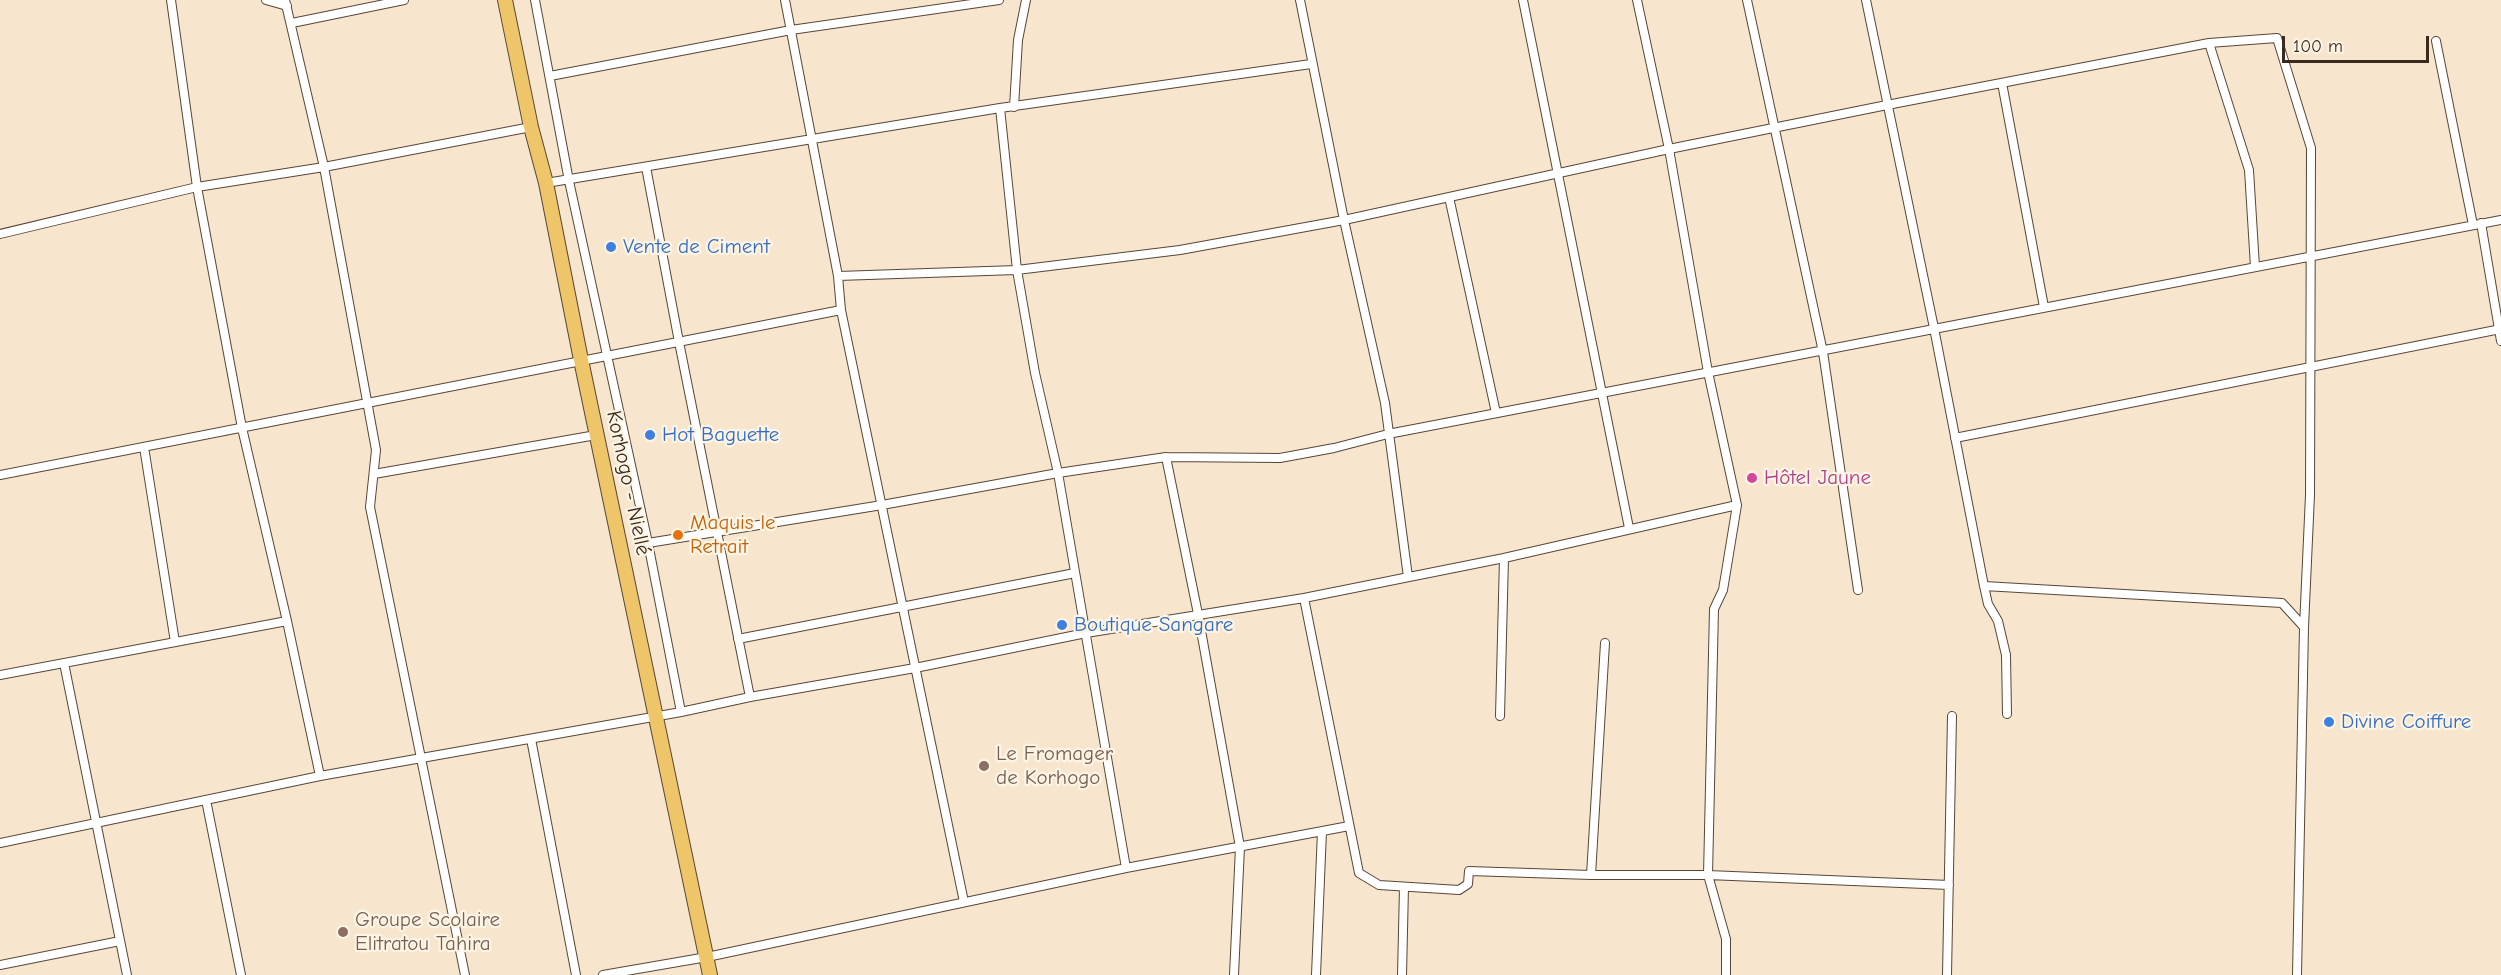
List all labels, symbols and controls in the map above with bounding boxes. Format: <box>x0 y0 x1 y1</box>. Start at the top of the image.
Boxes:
scale bar <box>2285 24 2432 62</box>
text: 100 m <box>2293 36 2343 57</box>
place label: Vente de Ciment <box>623 234 770 260</box>
marker: Vente de Ciment <box>604 240 618 254</box>
street label: Korhogo - Niellé <box>600 408 656 558</box>
place label: Hot Baguette <box>662 422 779 448</box>
marker: Hot Baguette <box>643 428 657 442</box>
place label: Hôtel Jaune <box>1764 465 1871 491</box>
marker: Hôtel Jaune <box>1745 471 1759 485</box>
place label: Maquis le Retrait <box>690 510 776 560</box>
marker: Maquis le Retrait <box>671 528 685 542</box>
place label: Boutique Sangare <box>1074 612 1233 638</box>
marker: Boutique Sangare <box>1055 618 1069 632</box>
place label: Divine Coiffure <box>2341 709 2471 735</box>
marker: Divine Coiffure <box>2322 715 2336 729</box>
place label: Le Fromager de Korhogo <box>996 741 1113 791</box>
marker: Le Fromager de Korhogo <box>977 759 991 773</box>
place label: Groupe Scolaire Elitratou Tahira <box>355 907 500 957</box>
marker: Groupe Scolaire Elitratou Tahira <box>336 925 350 939</box>

